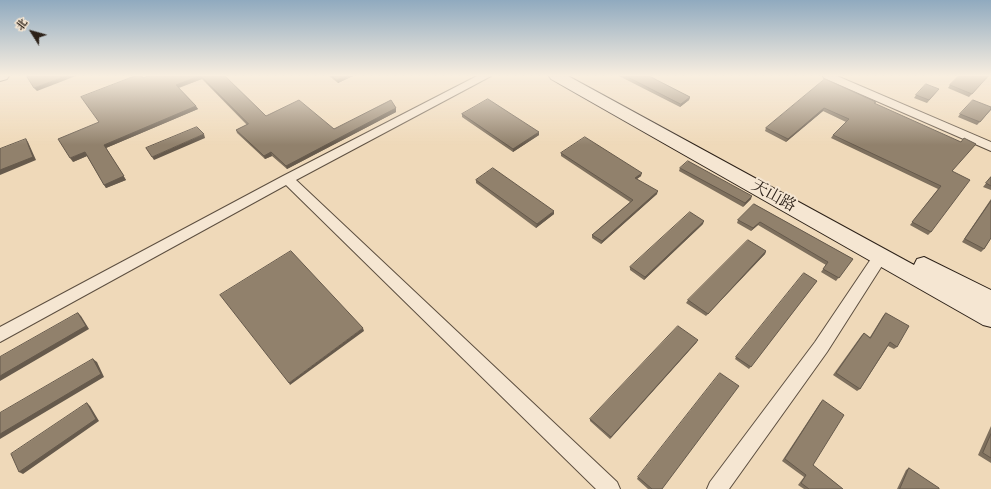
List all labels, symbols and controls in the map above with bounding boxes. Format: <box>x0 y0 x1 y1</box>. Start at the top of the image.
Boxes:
north arrow <box>12 12 52 52</box>
text: 北 <box>14 16 31 33</box>
street label: 天山路 <box>747 177 799 217</box>

